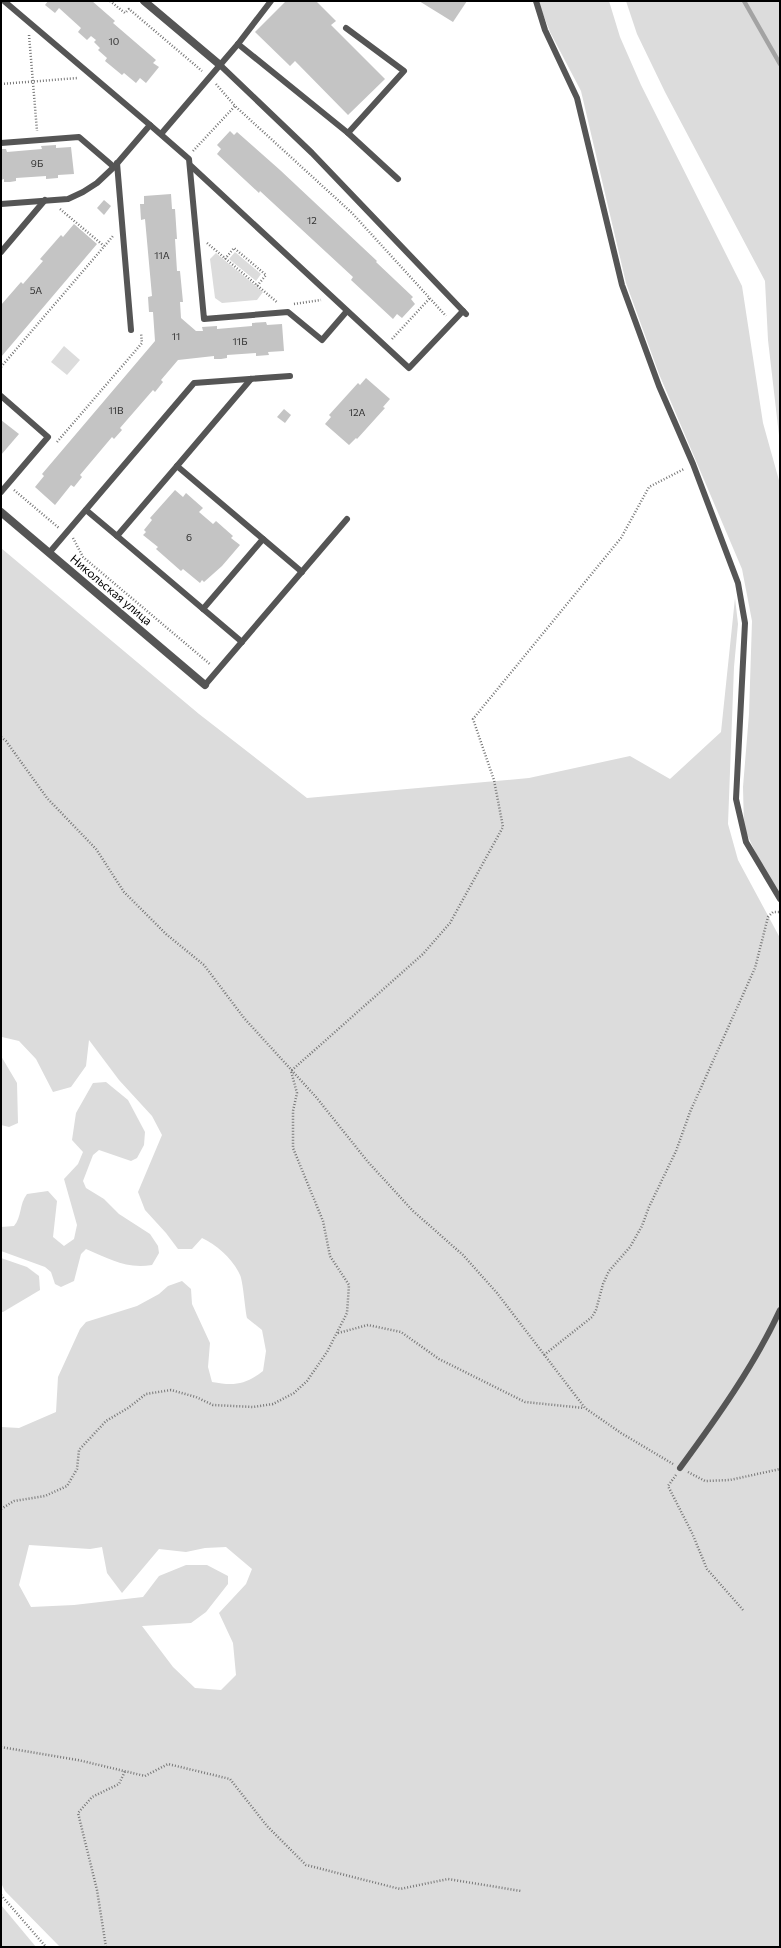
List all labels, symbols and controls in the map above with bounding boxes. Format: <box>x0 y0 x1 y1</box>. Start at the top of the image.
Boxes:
house number: 10 <box>109 35 119 47</box>
house number: 9Б <box>31 157 43 169</box>
house number: 12 <box>307 214 317 226</box>
house number: 11А <box>154 249 170 261</box>
house number: 5А <box>30 284 42 296</box>
house number: 11 <box>172 330 180 342</box>
house number: 11Б <box>233 335 247 347</box>
house number: 11В <box>108 404 124 416</box>
house number: 12А <box>349 406 365 418</box>
house number: 6 <box>186 531 192 543</box>
street label: Никольская улица <box>68 551 155 627</box>

